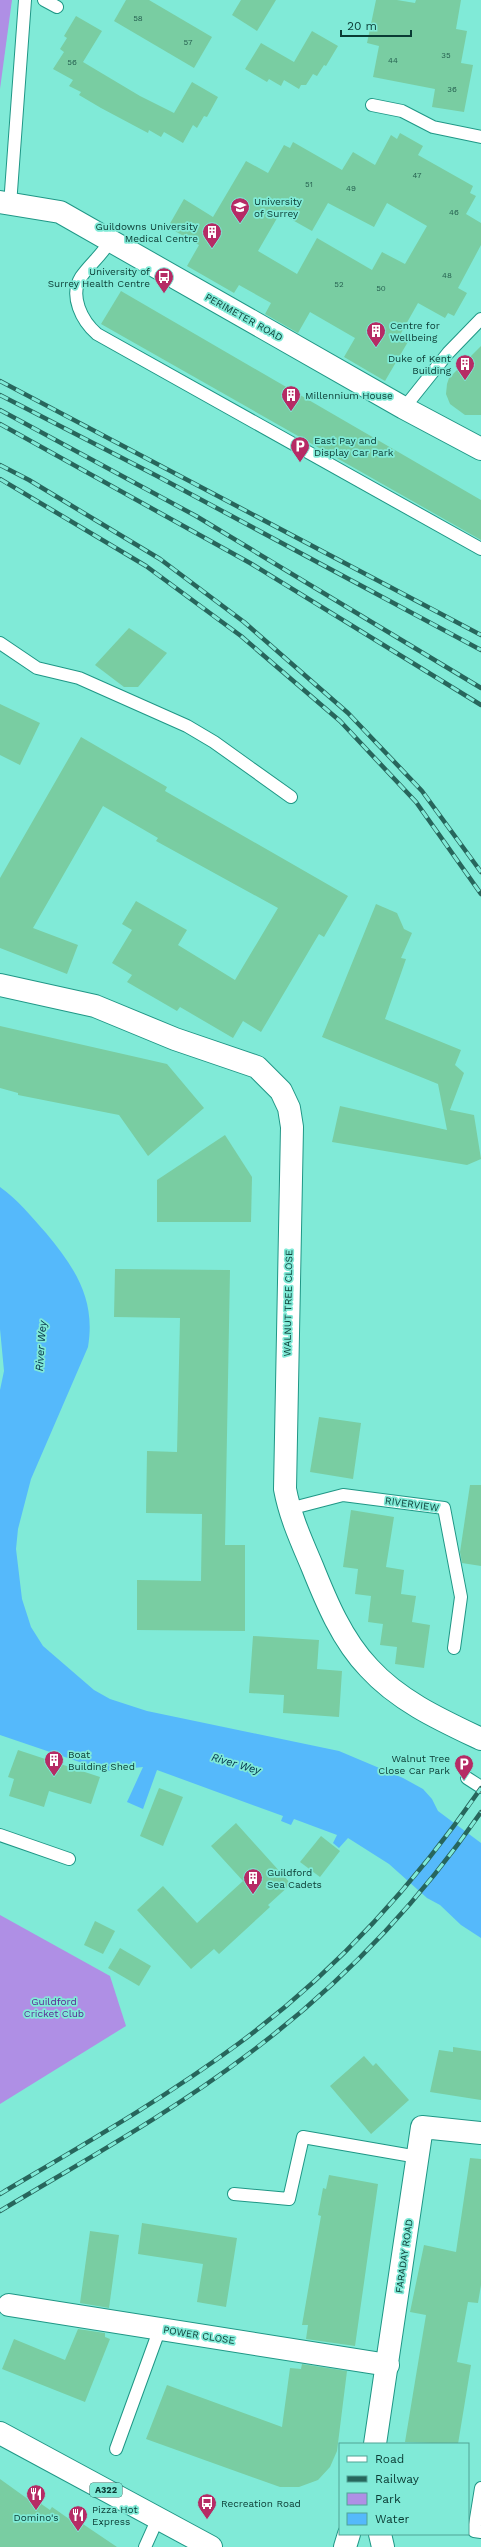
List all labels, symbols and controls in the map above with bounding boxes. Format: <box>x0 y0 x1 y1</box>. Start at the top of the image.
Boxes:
scale bar <box>341 12 411 38</box>
house number: 58 <box>133 14 143 23</box>
text: 20 m <box>347 19 377 33</box>
house number: 57 <box>183 38 193 47</box>
house number: 35 <box>441 51 451 60</box>
house number: 44 <box>388 56 398 65</box>
house number: 56 <box>67 58 77 67</box>
house number: 36 <box>447 85 457 94</box>
house number: 47 <box>413 171 422 180</box>
house number: 51 <box>305 180 313 189</box>
house number: 49 <box>346 184 356 193</box>
school or university icon: University of Surrey <box>229 196 251 224</box>
place label: University of Surrey <box>254 196 303 219</box>
house number: 46 <box>449 208 459 217</box>
place label: Guildowns University Medical Centre <box>96 221 199 244</box>
building icon: Guildowns University Medical Centre <box>201 221 223 249</box>
place label: University of Surrey Health Centre <box>48 266 150 289</box>
bus stop icon: University of Surrey Health Centre <box>153 266 175 294</box>
house number: 48 <box>442 271 452 280</box>
house number: 52 <box>334 280 344 289</box>
house number: 50 <box>376 284 386 293</box>
street label: PERIMETER ROAD <box>203 291 285 343</box>
building icon: Centre for Wellbeing <box>365 320 387 348</box>
place label: Centre for Wellbeing <box>390 320 440 343</box>
place label: Duke of Kent Building <box>388 353 452 376</box>
building icon: Duke of Kent Building <box>454 353 476 381</box>
building icon: Millennium House <box>280 384 302 412</box>
place label: Millennium House <box>305 390 393 401</box>
parking icon: East Pay and Display Car Park <box>289 435 311 463</box>
place label: East Pay and Display Car Park <box>314 435 394 458</box>
street label: WALNUT TREE CLOSE <box>282 1249 294 1357</box>
water label: River Wey <box>33 1319 49 1372</box>
street label: RIVERVIEW <box>384 1495 440 1513</box>
building icon: Boat Building Shed <box>43 1749 65 1777</box>
place label: Boat Building Shed <box>68 1749 135 1772</box>
water label: River Wey <box>210 1751 264 1778</box>
place label: Walnut Tree Close Car Park <box>378 1753 450 1776</box>
parking icon: Walnut Tree Close Car Park <box>453 1753 475 1781</box>
building icon: Guildford Sea Cadets <box>242 1867 264 1895</box>
place label: Guildford Sea Cadets <box>267 1867 322 1890</box>
park label: Guildford Cricket Club <box>24 1996 84 2019</box>
street label: FARADAY ROAD <box>393 2218 415 2294</box>
street label: POWER CLOSE <box>162 2324 236 2346</box>
legend <box>339 2443 469 2535</box>
text: Road <box>375 2452 404 2466</box>
text: Railway <box>375 2472 420 2486</box>
restaurant icon: Domino's <box>25 2483 47 2511</box>
road number: A322 <box>90 2483 122 2497</box>
bus stop icon: Recreation Road <box>196 2492 218 2520</box>
text: Park <box>375 2492 401 2506</box>
place label: Recreation Road <box>221 2498 301 2509</box>
restaurant icon: Pizza Hot Express <box>67 2504 89 2532</box>
place label: Pizza Hot Express <box>92 2504 138 2527</box>
place label: Domino's <box>14 2512 58 2523</box>
text: Water <box>375 2512 410 2526</box>

